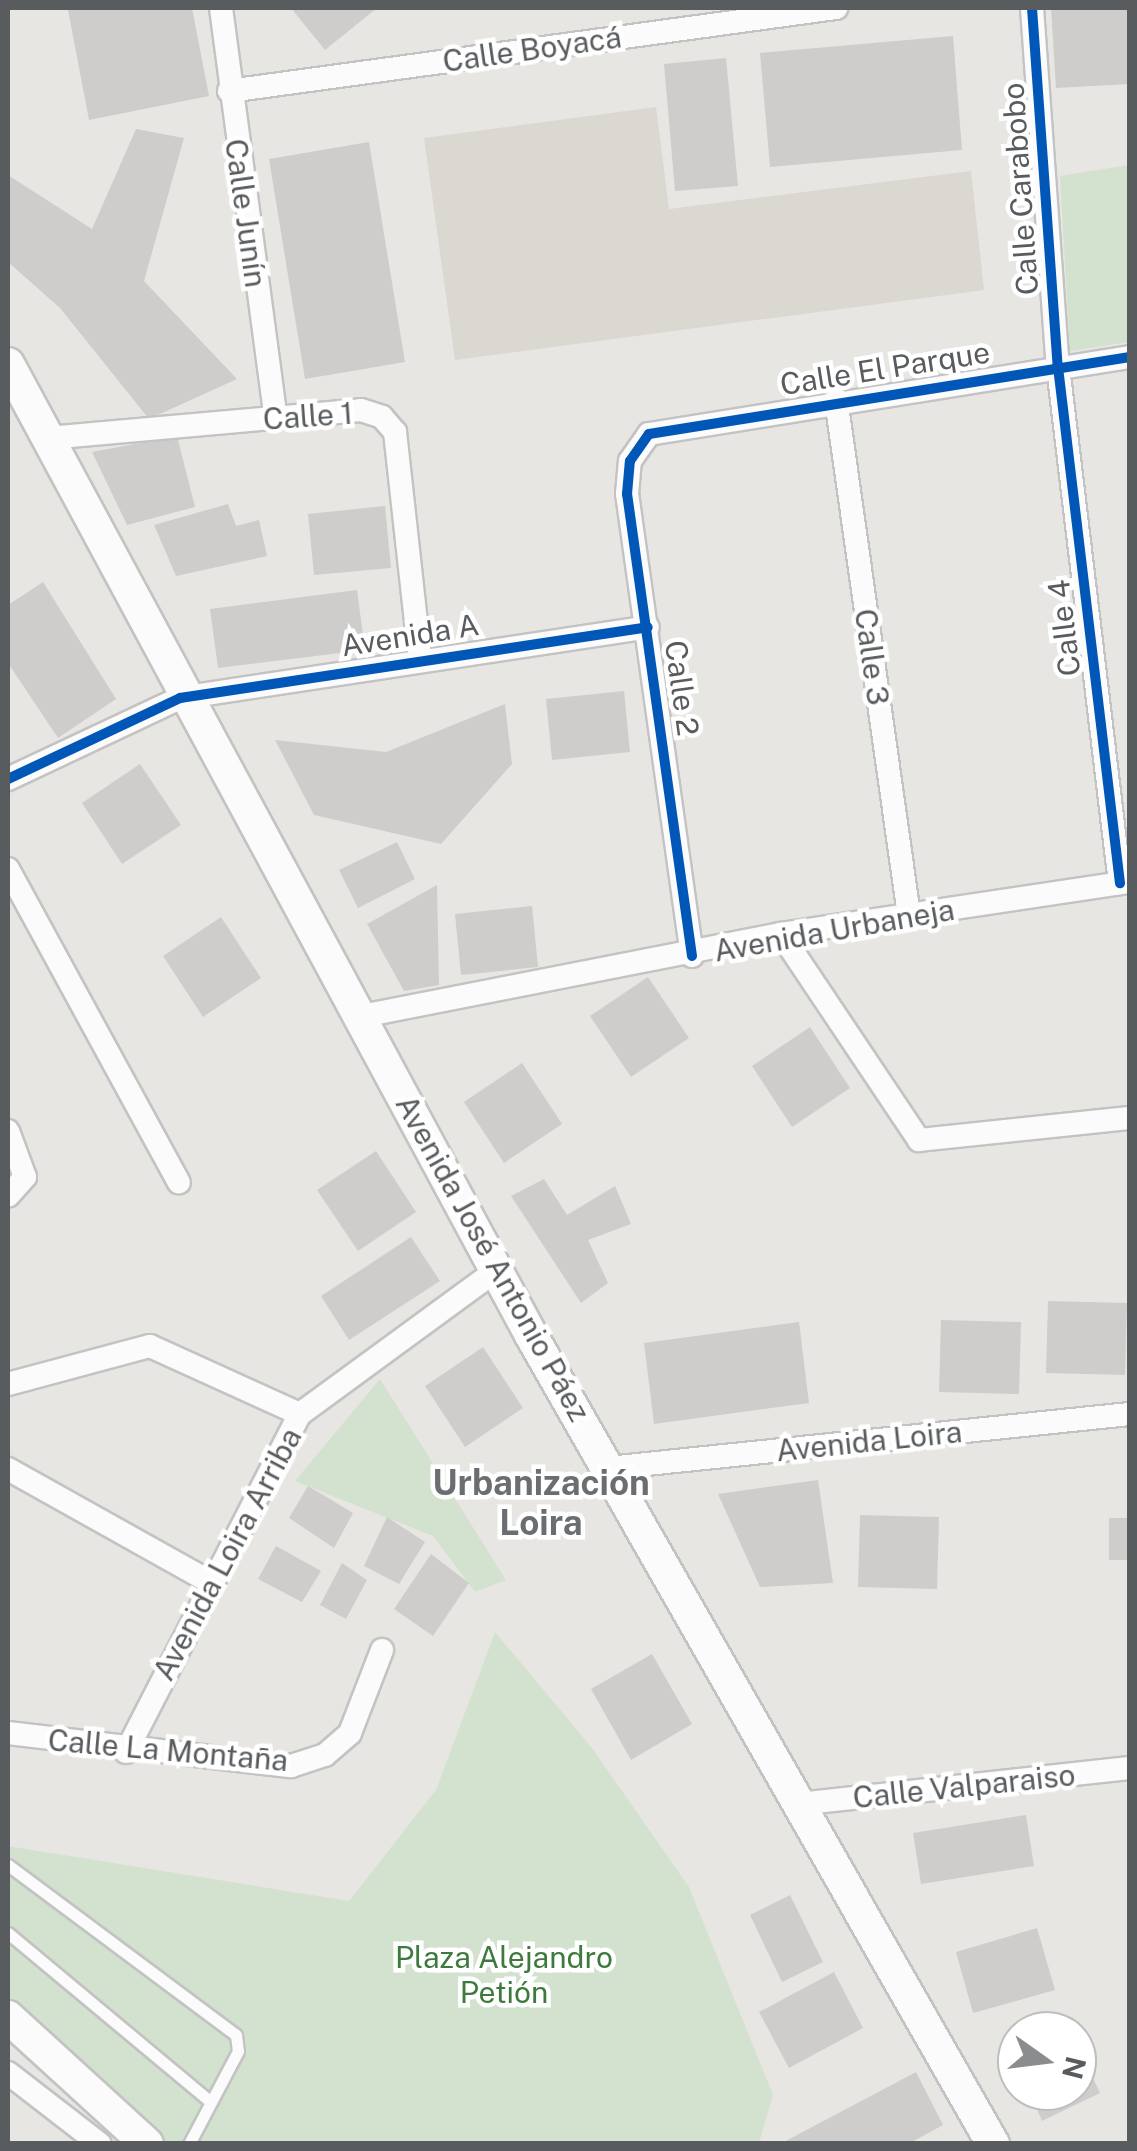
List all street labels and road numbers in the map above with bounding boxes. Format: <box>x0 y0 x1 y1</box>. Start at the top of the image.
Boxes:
street label: Calle Boyacá <box>440 19 624 79</box>
street label: Calle Carabobo <box>995 82 1045 296</box>
street label: Calle Junín <box>218 136 274 290</box>
street label: Calle El Parque <box>777 334 993 402</box>
street label: Calle 1 <box>262 395 354 437</box>
street label: Calle 4 <box>1040 578 1088 678</box>
street label: Avenida A <box>338 606 482 664</box>
street label: Calle 3 <box>847 606 897 708</box>
street label: Calle 2 <box>657 638 707 738</box>
street label: Avenida Urbaneja <box>711 891 957 969</box>
street label: Avenida José Antonio Páez <box>388 1089 598 1427</box>
street label: Avenida Loira <box>774 1413 964 1469</box>
street label: Avenida Loira Arriba <box>145 1422 309 1686</box>
street label: Calle La Montaña <box>46 1722 290 1778</box>
street label: Calle Valparaiso <box>851 1756 1077 1816</box>

